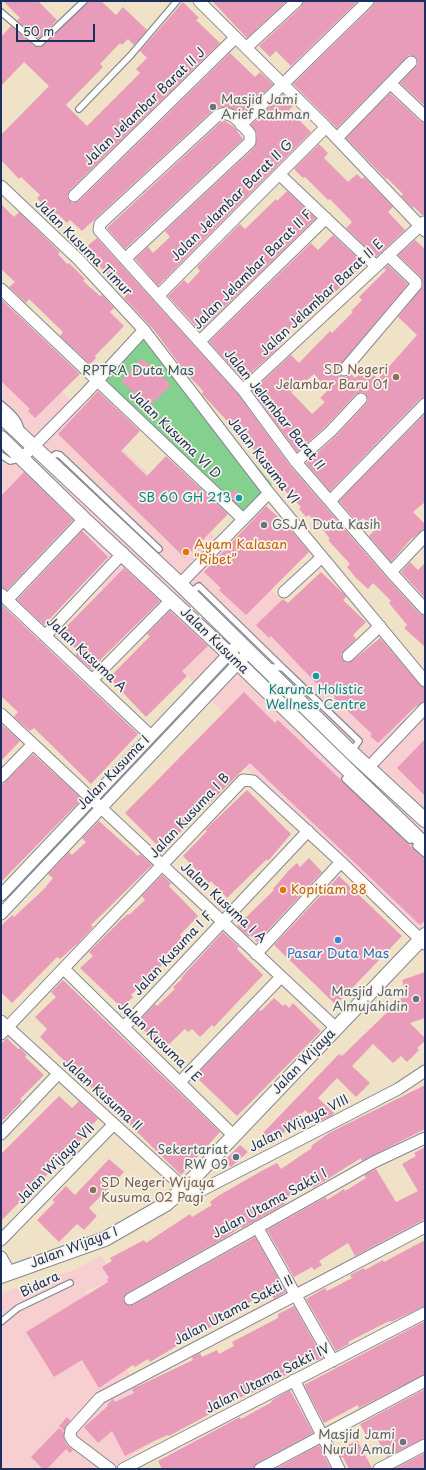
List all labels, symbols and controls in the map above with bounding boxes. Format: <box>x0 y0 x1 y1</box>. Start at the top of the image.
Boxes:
scale bar <box>18 16 97 42</box>
text: 50 m <box>23 22 54 40</box>
street label: Jalan Jelambar Barat II J <box>81 45 209 169</box>
place label: Masjid Jami Arief Rahman <box>221 92 310 123</box>
marker: Masjid Jami Arief Rahman <box>208 102 218 112</box>
street label: Jalan Jelambar Barat II G <box>168 137 296 265</box>
street label: Jalan Kusuma Timur <box>31 196 135 300</box>
street label: Jalan Jelambar Barat II F <box>190 207 316 333</box>
street label: Jalan Jelambar Barat II E <box>257 237 387 359</box>
street label: Jalan Jelambar Barat II <box>221 347 327 473</box>
place label: SD Negeri Jelambar Baru 01 <box>275 362 388 393</box>
park label: RPTRA Duta Mas <box>82 363 194 379</box>
marker: SD Negeri Jelambar Baru 01 <box>391 372 401 382</box>
street label: Jalan Kusuma VI D <box>126 387 224 483</box>
street label: Jalan Kusuma VI <box>224 414 302 508</box>
place label: SB 60 GH 213 <box>138 490 231 506</box>
marker: SB 60 GH 213 <box>234 493 244 503</box>
place label: GSJA Duta Kasih <box>272 517 381 533</box>
marker: GSJA Duta Kasih <box>259 520 269 530</box>
place label: Ayam Kalasan “Ribet” <box>194 537 287 568</box>
marker: Ayam Kalasan “Ribet” <box>181 547 191 557</box>
street label: Jalan Kusuma <box>177 605 251 677</box>
street label: Jalan Kusuma A <box>43 614 129 696</box>
marker: Karuna Holistic Wellness Centre <box>311 671 321 681</box>
place label: Karuna Holistic Wellness Centre <box>266 682 366 713</box>
street label: Jalan Kusuma I <box>75 733 153 813</box>
street label: Jalan Kusuma I B <box>147 770 233 862</box>
street label: Jalan Kusuma I A <box>177 859 269 947</box>
place label: Kopitiam 88 <box>291 882 367 898</box>
marker: Kopitiam 88 <box>278 885 288 895</box>
street label: Jalan Kusuma I F <box>130 909 216 999</box>
marker: Pasar Duta Mas <box>333 935 343 945</box>
place label: Pasar Duta Mas <box>287 946 389 962</box>
place label: Masjid Jami Almujahidin <box>331 984 408 1015</box>
marker: Masjid Jami Almujahidin <box>411 994 421 1004</box>
street label: Jalan Kusuma I E <box>114 998 204 1086</box>
street label: Jalan Wijaya <box>269 1026 339 1098</box>
street label: Jalan Kusuma II <box>59 1055 145 1135</box>
street label: Jalan Wijaya VIII <box>247 1092 351 1156</box>
street label: Jalan Wijaya VII <box>14 1121 98 1207</box>
place label: Sekertariat RW 09 <box>158 1142 228 1173</box>
marker: Sekertariat RW 09 <box>231 1152 241 1162</box>
street label: Jalan Utama Sakti I <box>210 1166 330 1242</box>
place label: SD Negeri Wijaya Kusuma 02 Pagi <box>101 1175 214 1206</box>
marker: SD Negeri Wijaya Kusuma 02 Pagi <box>88 1185 98 1195</box>
street label: Jalan Wijaya I <box>28 1224 120 1272</box>
street label: Bidara <box>18 1269 62 1301</box>
street label: Jalan Utama Sakti II <box>172 1273 296 1349</box>
street label: Jalan Utama Sakti IV <box>203 1341 333 1417</box>
place label: Masjid Jami Nurul Amal <box>318 1427 395 1458</box>
marker: Masjid Jami Nurul Amal <box>398 1437 408 1447</box>

